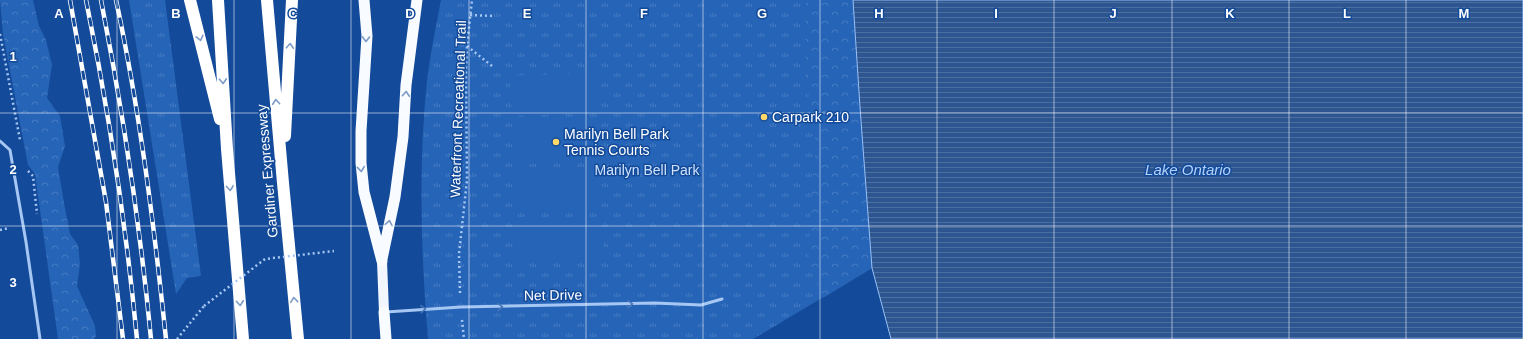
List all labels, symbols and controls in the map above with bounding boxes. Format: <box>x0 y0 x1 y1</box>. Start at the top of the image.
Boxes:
text: A <box>54 6 64 21</box>
text: B <box>171 6 181 21</box>
text: C <box>288 6 298 21</box>
text: D <box>405 6 415 21</box>
text: E <box>523 6 532 21</box>
text: F <box>640 6 648 21</box>
text: G <box>757 6 767 21</box>
text: H <box>874 6 884 21</box>
text: I <box>994 6 998 21</box>
text: J <box>1109 6 1117 21</box>
text: K <box>1225 6 1235 21</box>
text: L <box>1343 6 1351 21</box>
text: M <box>1459 6 1469 21</box>
street label: Waterfront Recreational Trail <box>447 20 469 198</box>
one-way arrow <box>195 35 203 41</box>
one-way arrow <box>362 36 371 42</box>
one-way arrow <box>286 43 294 49</box>
text: 1 <box>9 49 17 64</box>
one-way arrow <box>218 78 227 84</box>
one-way arrow <box>401 91 410 97</box>
one-way arrow <box>272 99 281 105</box>
street label: Gardiner Expressway <box>253 104 281 238</box>
place label: Carpark 210 <box>772 109 849 125</box>
marker: Carpark 210 <box>759 112 769 122</box>
place label: Marilyn Bell Park Tennis Courts <box>564 126 670 158</box>
marker: Marilyn Bell Park Tennis Courts <box>551 137 561 147</box>
water label: Lake Ontario <box>1145 161 1231 178</box>
text: 2 <box>9 162 17 177</box>
park label: Marilyn Bell Park <box>594 162 701 178</box>
one-way arrow <box>357 166 366 172</box>
one-way arrow <box>225 185 234 191</box>
one-way arrow <box>385 220 393 226</box>
text: 3 <box>9 275 17 290</box>
street label: Net Drive <box>524 286 583 304</box>
one-way arrow <box>290 297 299 303</box>
one-way arrow <box>235 300 244 306</box>
one-way arrow <box>627 300 633 308</box>
one-way arrow <box>497 302 503 311</box>
one-way arrow <box>420 305 426 314</box>

